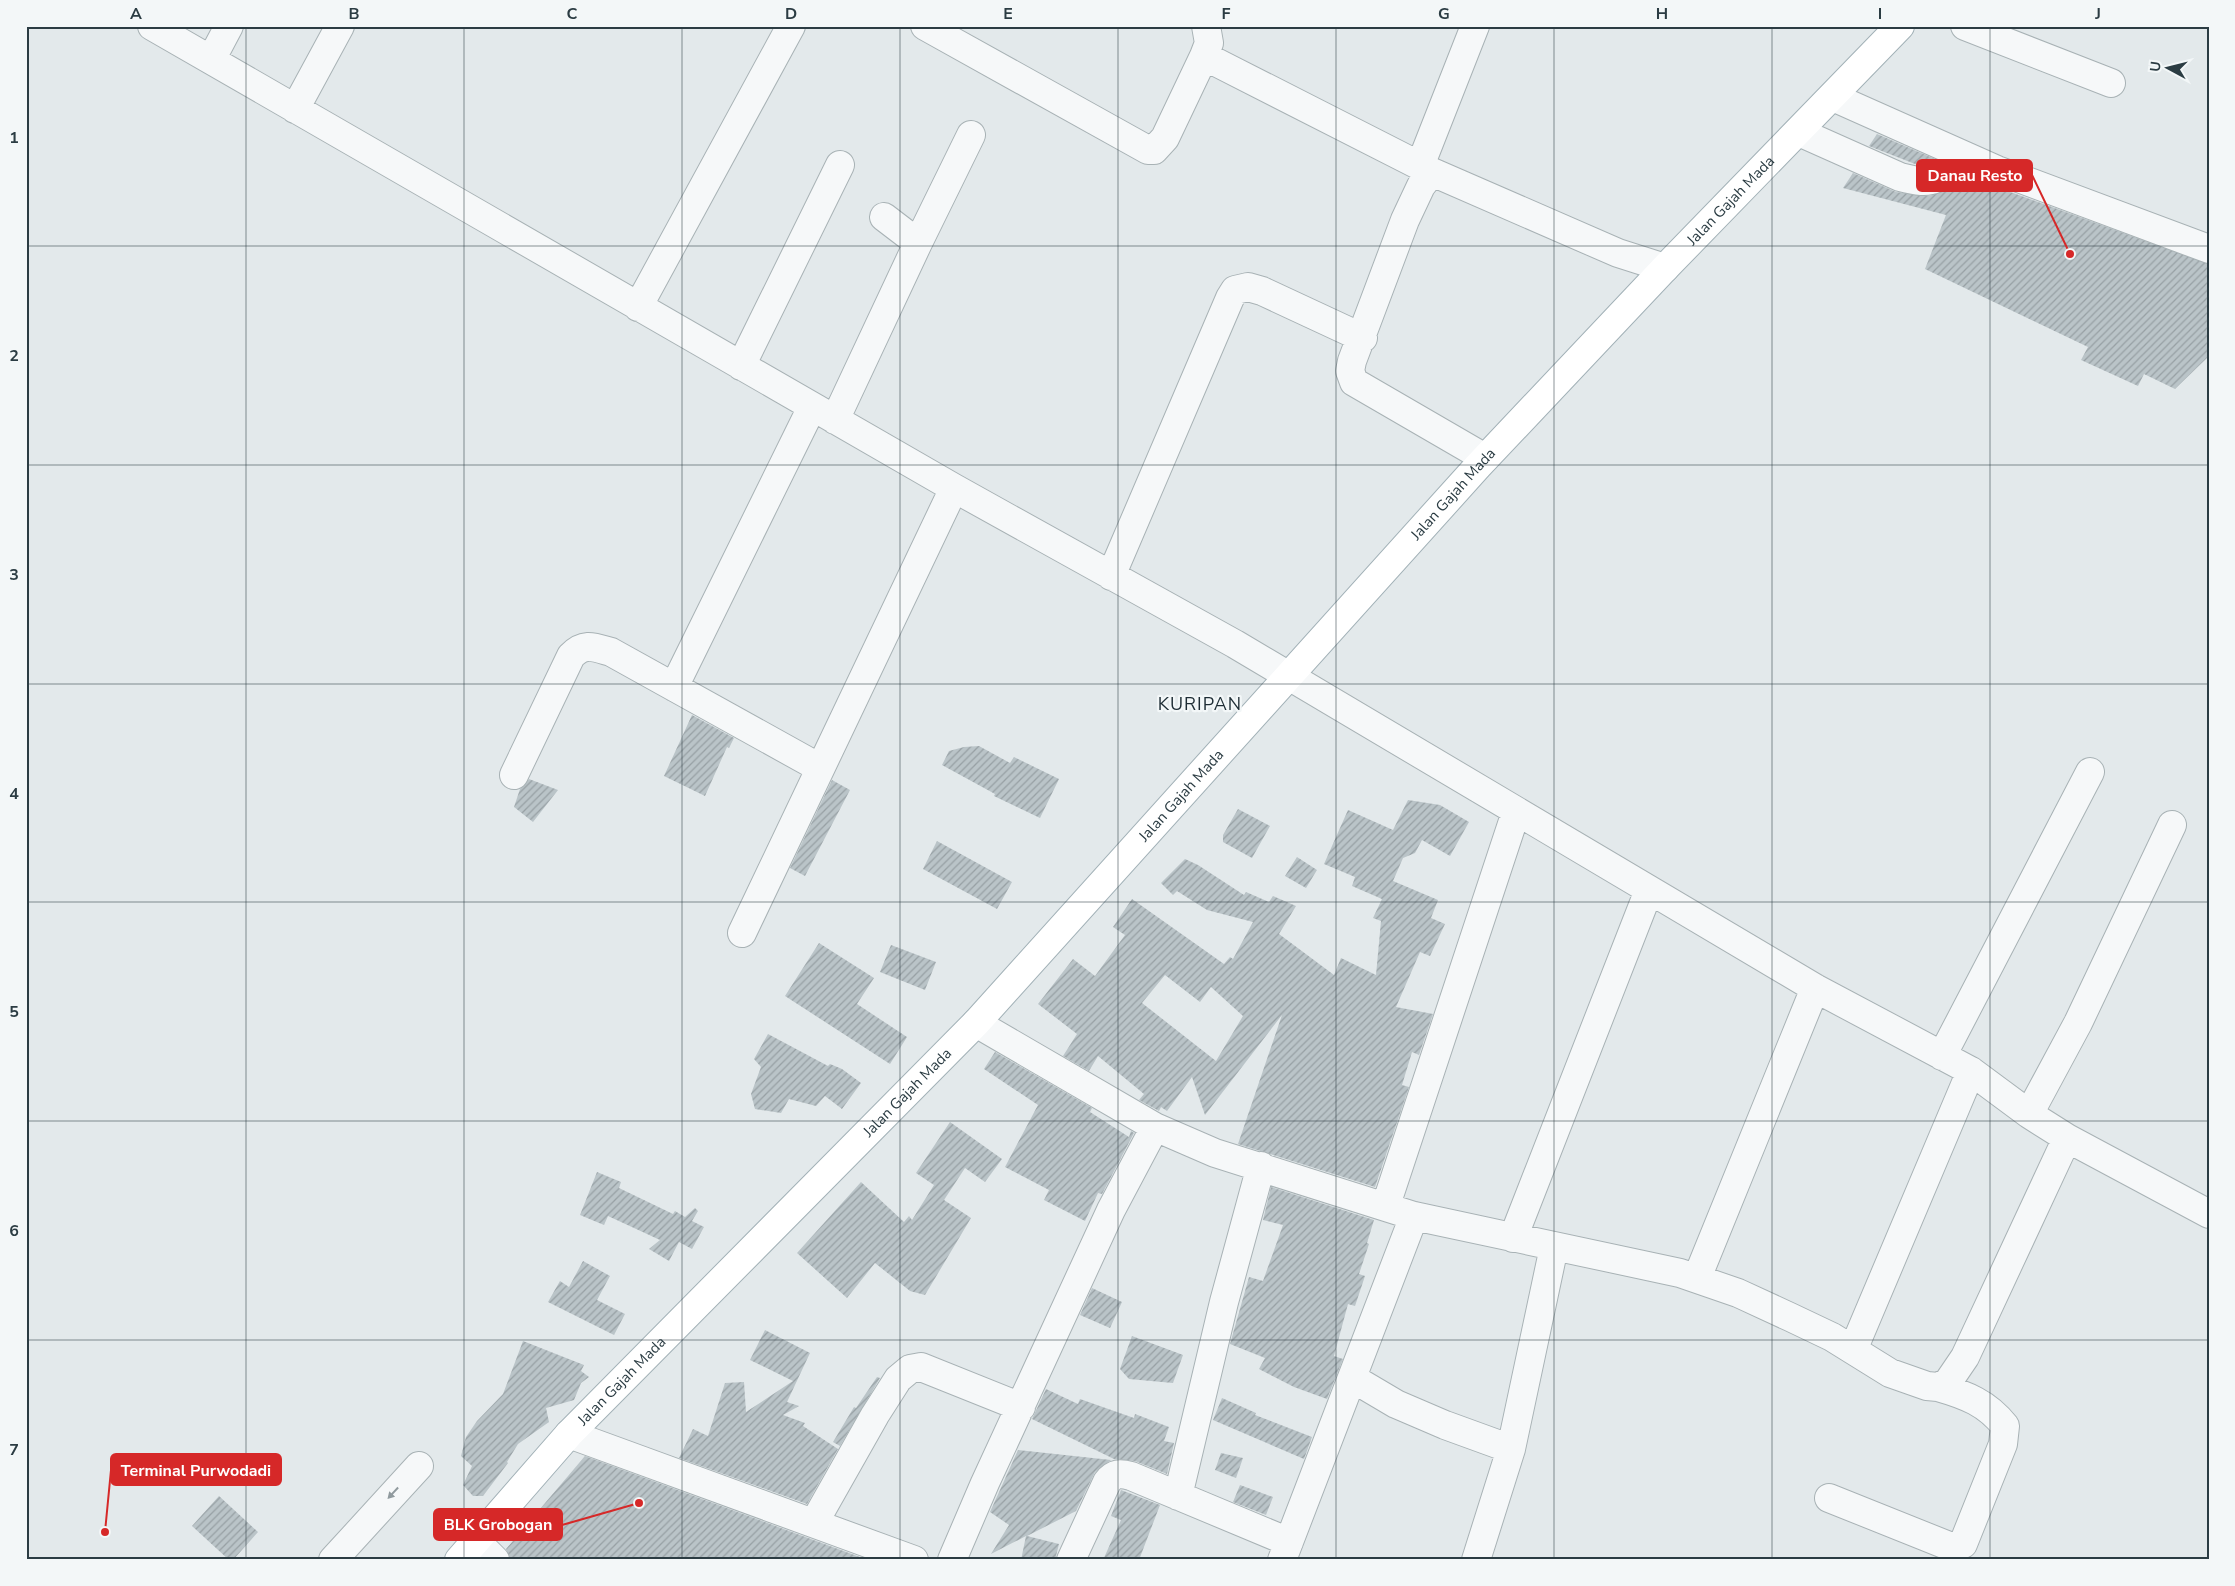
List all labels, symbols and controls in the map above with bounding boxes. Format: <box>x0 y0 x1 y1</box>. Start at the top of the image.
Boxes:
text: A <box>130 3 142 25</box>
text: B <box>348 3 360 25</box>
text: C <box>567 3 578 25</box>
text: D <box>785 3 797 25</box>
text: E <box>1003 3 1013 25</box>
text: F <box>1222 3 1231 25</box>
text: G <box>1438 3 1450 25</box>
text: H <box>1656 3 1668 25</box>
text: I <box>1878 3 1882 25</box>
text: J <box>2094 3 2101 25</box>
north arrow <box>2142 42 2192 92</box>
text: U <box>2146 60 2166 73</box>
text: 1 <box>9 127 19 149</box>
street label: Jalan Gajah Mada <box>1682 151 1779 250</box>
callout: Danau Resto <box>1917 160 2032 191</box>
text: Danau Resto <box>1927 165 2023 187</box>
text: 2 <box>9 345 19 367</box>
street label: Jalan Gajah Mada <box>1405 444 1500 545</box>
text: 3 <box>9 564 19 586</box>
district label: KURIPAN <box>1158 692 1242 716</box>
street label: Jalan Gajah Mada <box>1134 745 1228 847</box>
text: 4 <box>9 783 19 805</box>
text: 5 <box>9 1001 19 1023</box>
street label: Jalan Gajah Mada <box>858 1044 956 1142</box>
text: 6 <box>9 1220 19 1242</box>
street label: Jalan Gajah Mada <box>572 1332 670 1431</box>
text: 7 <box>9 1439 19 1461</box>
callout: Terminal Purwodadi <box>111 1454 281 1485</box>
text: Terminal Purwodadi <box>121 1460 271 1482</box>
one-way arrow <box>387 1487 399 1499</box>
callout: BLK Grobogan <box>434 1509 562 1540</box>
text: BLK Grobogan <box>444 1514 552 1536</box>

